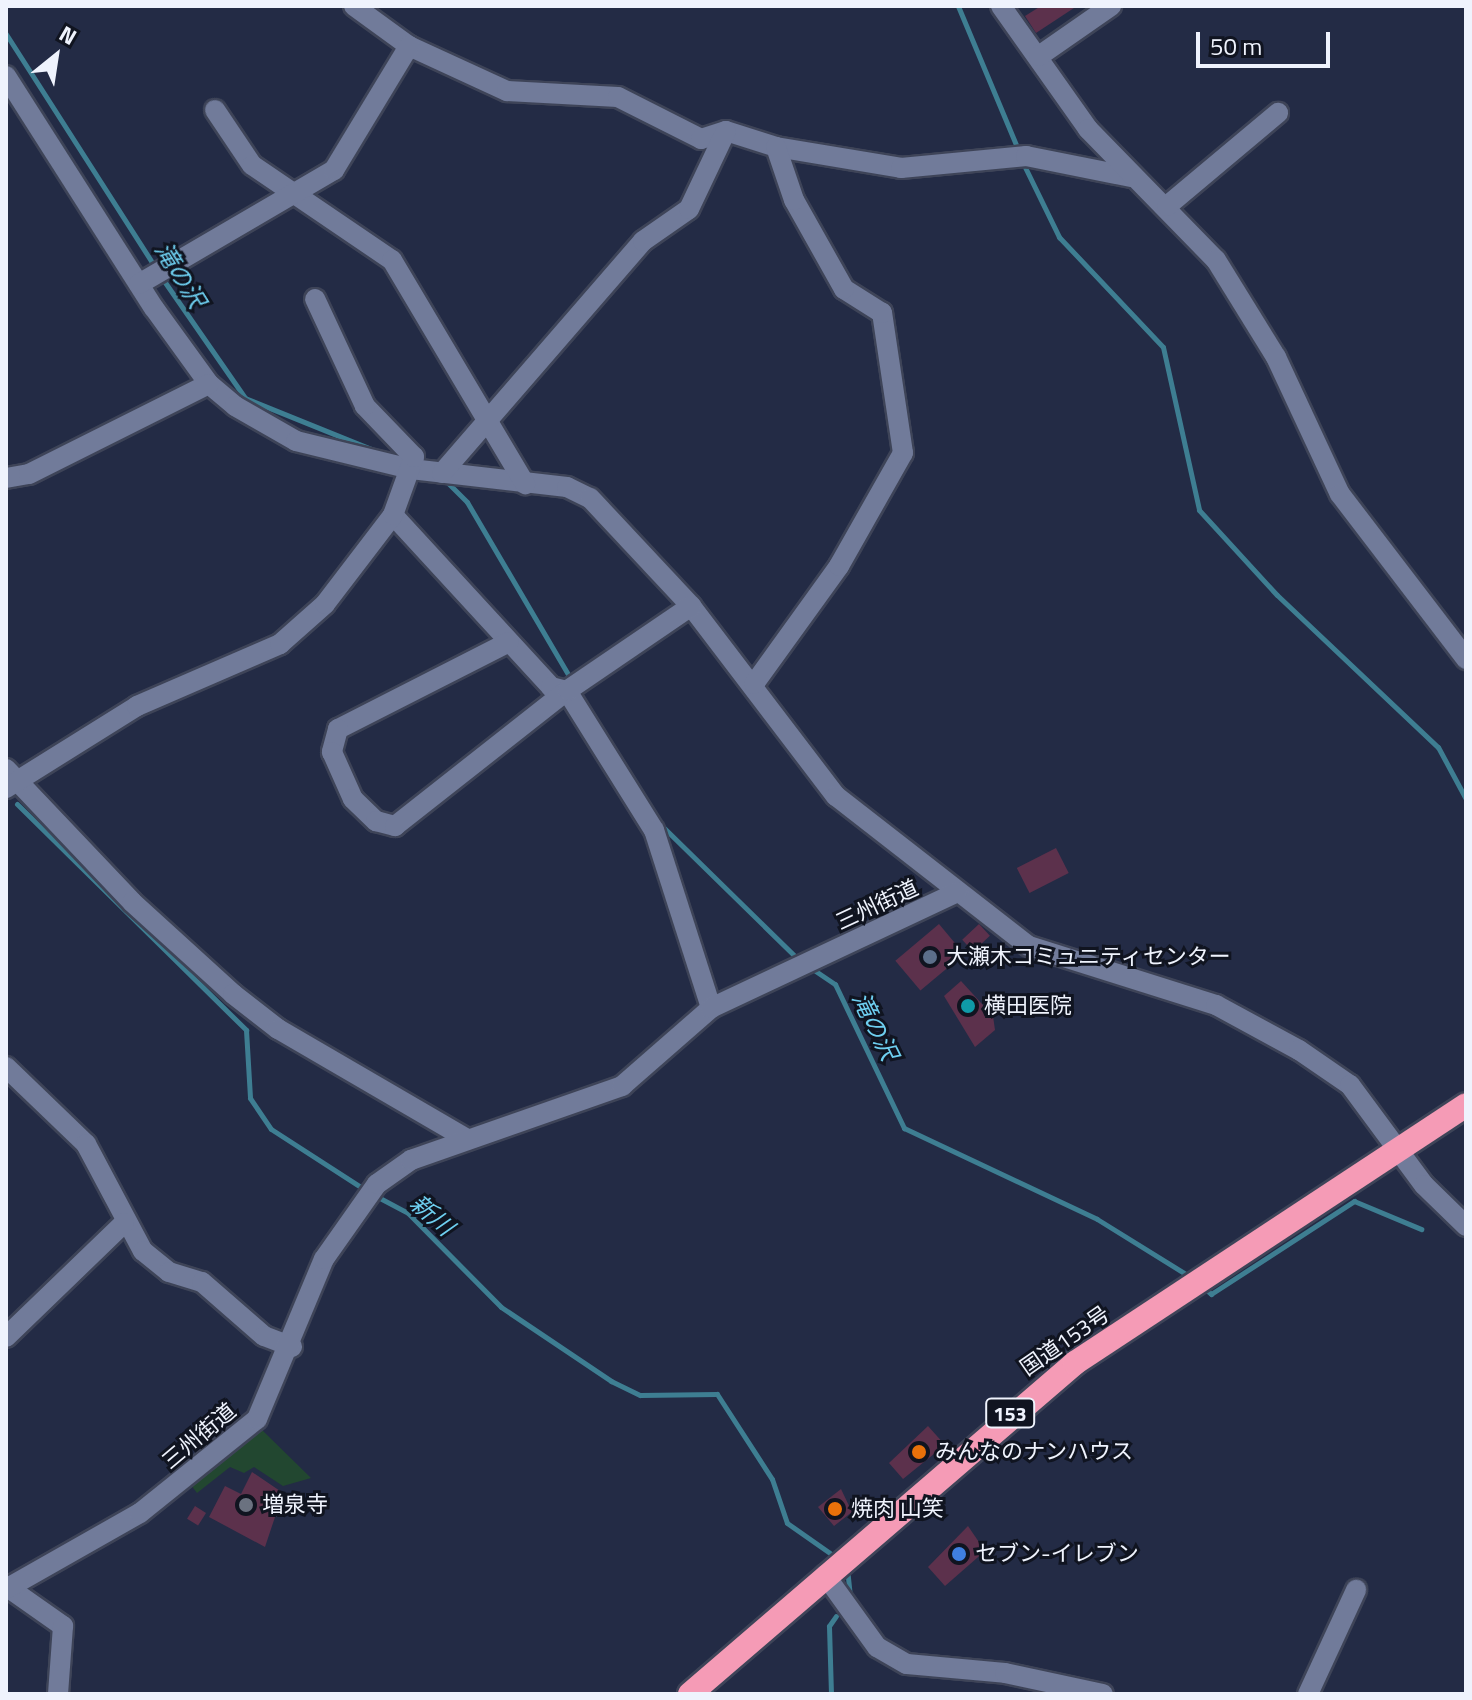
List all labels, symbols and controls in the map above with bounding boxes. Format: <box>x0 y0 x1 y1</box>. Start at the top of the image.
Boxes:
north arrow <box>16 16 96 96</box>
scale bar <box>1200 16 1334 66</box>
text: N <box>53 17 83 54</box>
text: 50 m <box>1210 28 1262 64</box>
water label: 滝の沢 <box>149 237 211 313</box>
street label: 三州街道 <box>832 874 922 936</box>
place label: 大瀬木コミュニティセンター <box>946 944 1232 970</box>
marker: 大瀬木コミュニティセンター <box>921 948 939 966</box>
water label: 滝の沢 <box>846 987 904 1065</box>
place label: 横田医院 <box>984 993 1072 1019</box>
marker: 横田医院 <box>959 997 977 1015</box>
water label: 新川 <box>404 1188 460 1242</box>
street label: 国道153号 <box>1015 1301 1115 1381</box>
road number: 153 <box>984 1397 1036 1429</box>
street label: 三州街道 <box>157 1398 241 1474</box>
place label: みんなのナンハウス <box>935 1439 1133 1465</box>
marker: みんなのナンハウス <box>910 1443 928 1461</box>
place label: 増泉寺 <box>262 1492 328 1518</box>
marker: 増泉寺 <box>237 1496 255 1514</box>
place label: 焼肉 山笑 <box>851 1496 944 1522</box>
marker: 焼肉 山笑 <box>826 1500 844 1518</box>
place label: セブン-イレブン <box>975 1541 1139 1567</box>
marker: セブン-イレブン <box>950 1545 968 1563</box>

